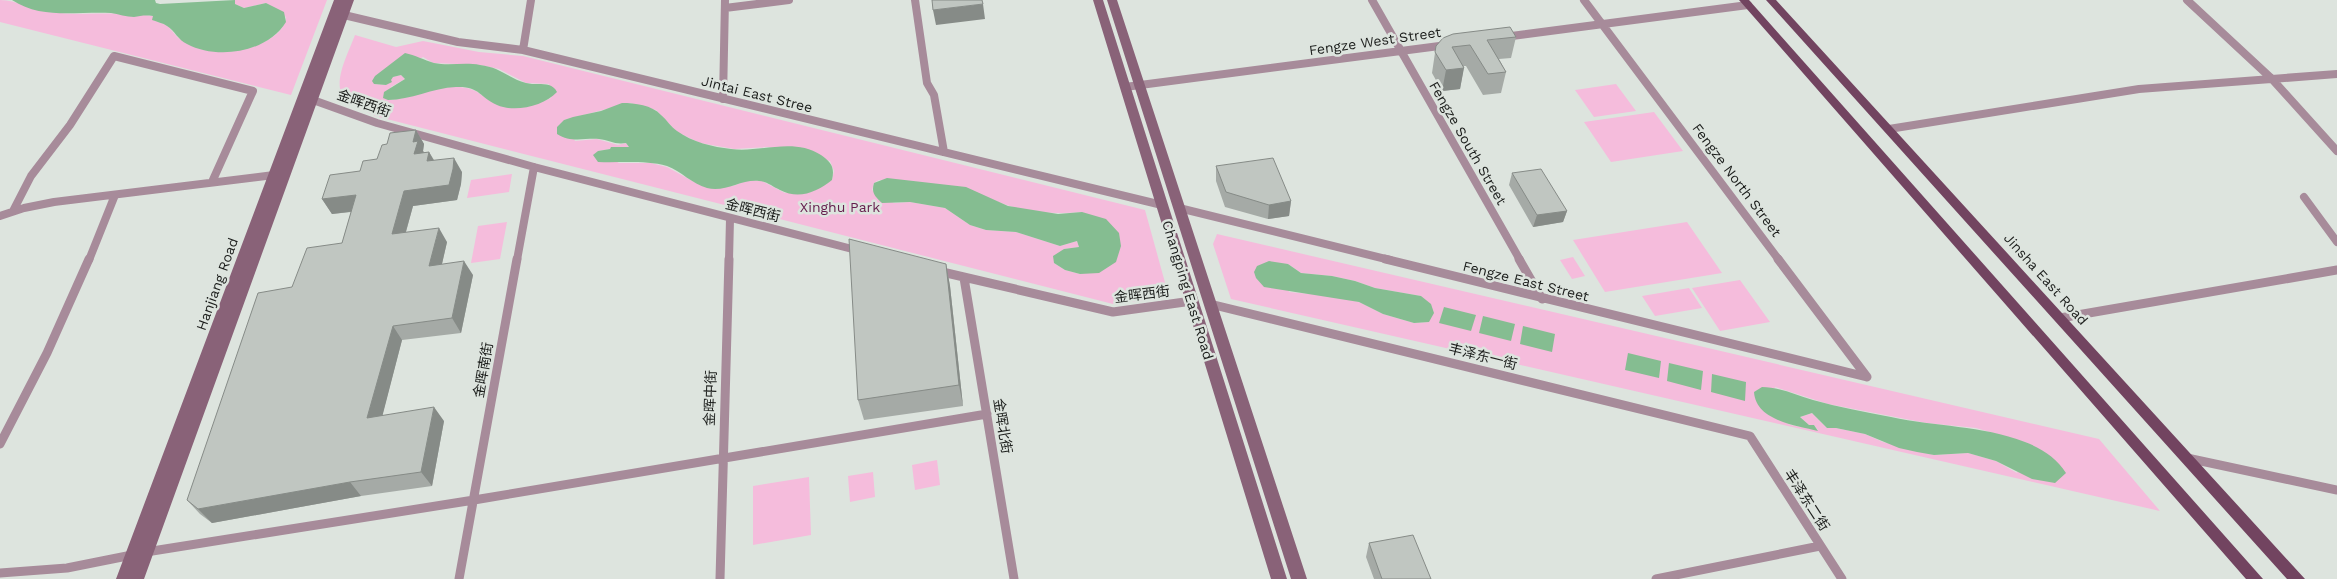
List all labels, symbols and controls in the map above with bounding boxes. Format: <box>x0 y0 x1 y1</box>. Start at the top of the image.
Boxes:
street label: Fengze West Street <box>1308 24 1442 58</box>
street label: Jintai East Stree <box>700 72 814 116</box>
street label: Fengze South Street <box>1426 79 1510 208</box>
street label: 金晖西街 <box>335 86 393 120</box>
street label: Fengze North Street <box>1689 120 1785 240</box>
street label: 金晖西街 <box>724 195 782 225</box>
park label: Xinghu Park <box>800 199 880 215</box>
street label: Changping East Road <box>1159 218 1217 362</box>
street label: Jinsha East Road <box>2001 230 2091 328</box>
street label: Hanjiang Road <box>193 236 241 332</box>
street label: Fengze East Street <box>1461 258 1591 304</box>
street label: 金晖西街 <box>1113 283 1171 305</box>
street label: 丰泽东一街 <box>1447 340 1519 372</box>
street label: 金晖南街 <box>470 341 496 399</box>
street label: 金晖中街 <box>701 370 719 426</box>
street label: 金晖北街 <box>991 397 1015 455</box>
street label: 丰泽东二街 <box>1781 466 1833 534</box>

